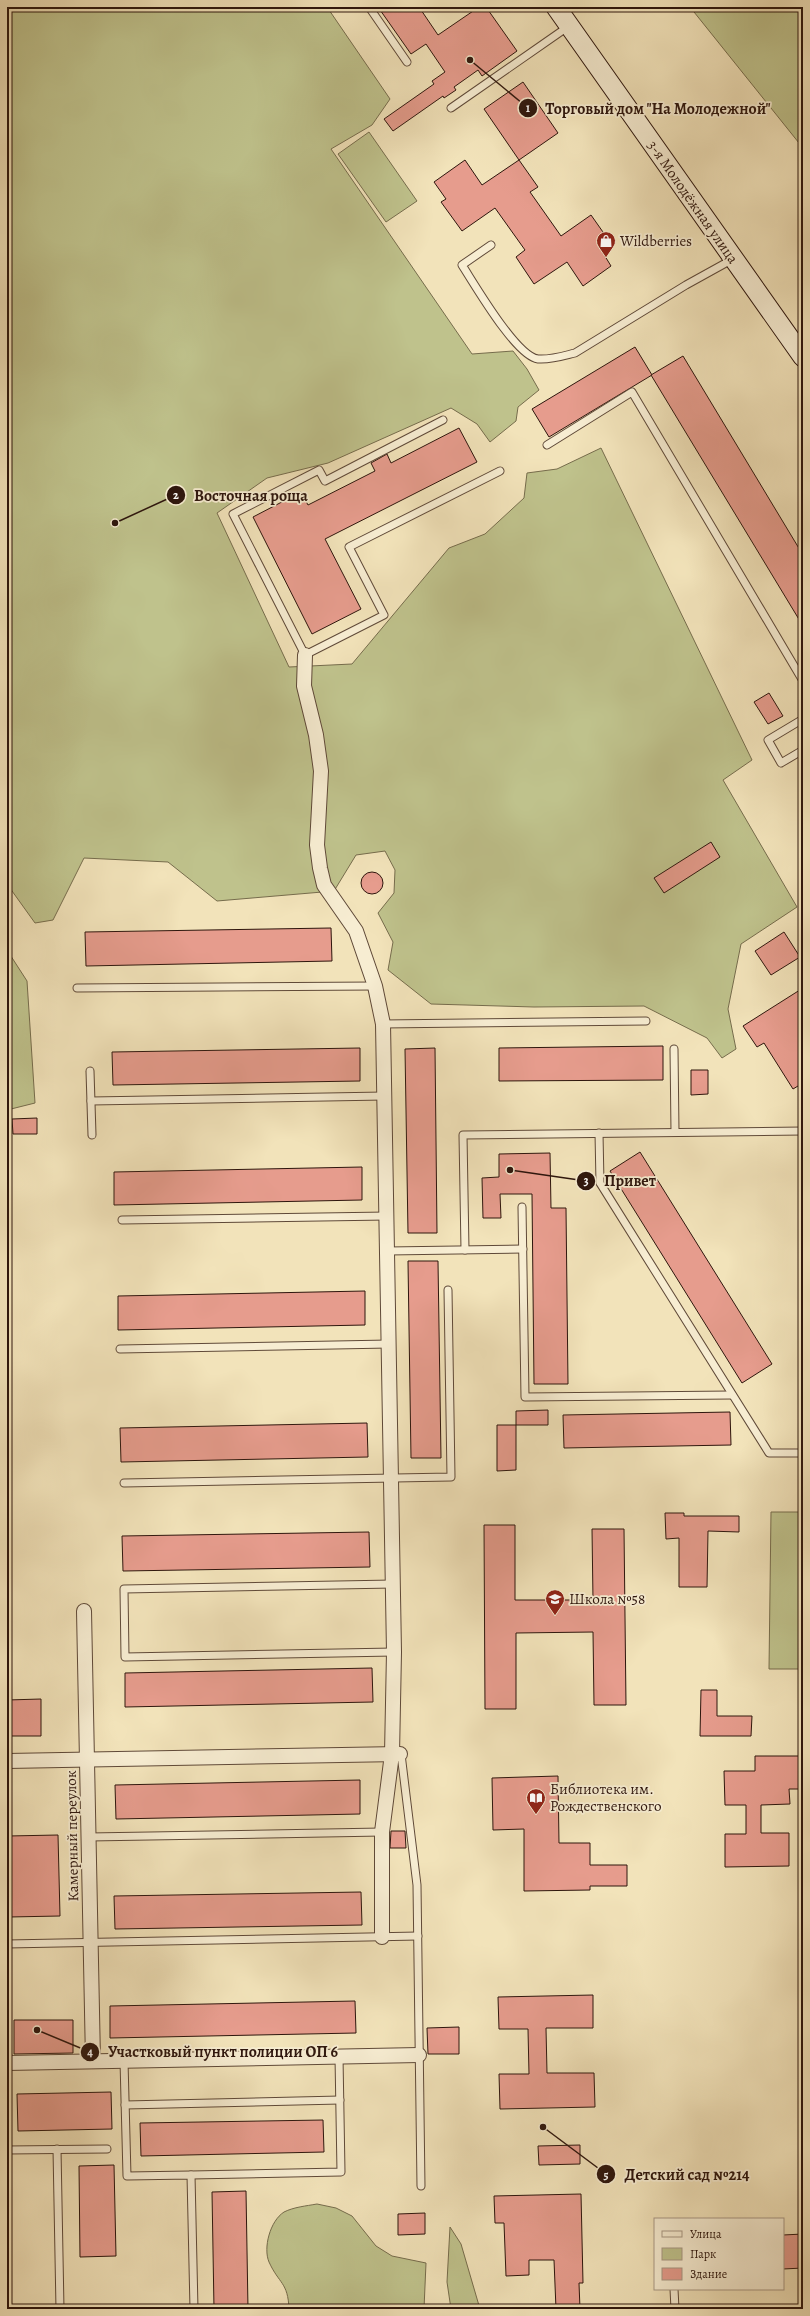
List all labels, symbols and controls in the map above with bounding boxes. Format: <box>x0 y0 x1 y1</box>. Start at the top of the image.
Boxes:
callout: Торговый дом "На Молодежной" <box>518 94 779 122</box>
text: Торговый дом "На Молодежной" <box>545 98 771 120</box>
text: 1 <box>526 100 531 116</box>
street label: 3-я Молодёжная улица <box>643 136 743 268</box>
shop icon: Wildberries <box>595 230 617 258</box>
place label: Wildberries <box>619 231 692 251</box>
callout: Восточная роща <box>166 481 316 509</box>
text: Восточная роща <box>194 485 308 507</box>
text: 2 <box>173 487 179 503</box>
callout: Привет <box>576 1167 664 1195</box>
text: Привет <box>604 1170 657 1192</box>
text: 3 <box>583 1173 589 1189</box>
school or university icon: Школа №58 <box>544 1588 566 1616</box>
place label: Школа №58 <box>569 1589 645 1609</box>
street label: Камерный переулок <box>61 1770 83 1902</box>
place label: Библиотека им. Рождественского <box>550 1779 662 1816</box>
library icon: Библиотека им. Рождественского <box>525 1787 547 1815</box>
callout: Участковый пункт полиции ОП 6 <box>80 2038 346 2066</box>
text: Участковый пункт полиции ОП 6 <box>108 2041 339 2063</box>
text: 4 <box>87 2044 93 2060</box>
callout: Детский сад №214 <box>596 2160 757 2188</box>
text: Детский сад №214 <box>625 2164 750 2186</box>
text: 5 <box>603 2167 609 2183</box>
legend <box>654 2218 784 2290</box>
text: Улица <box>690 2226 722 2242</box>
text: Парк <box>690 2246 716 2262</box>
text: Здание <box>690 2266 727 2282</box>

